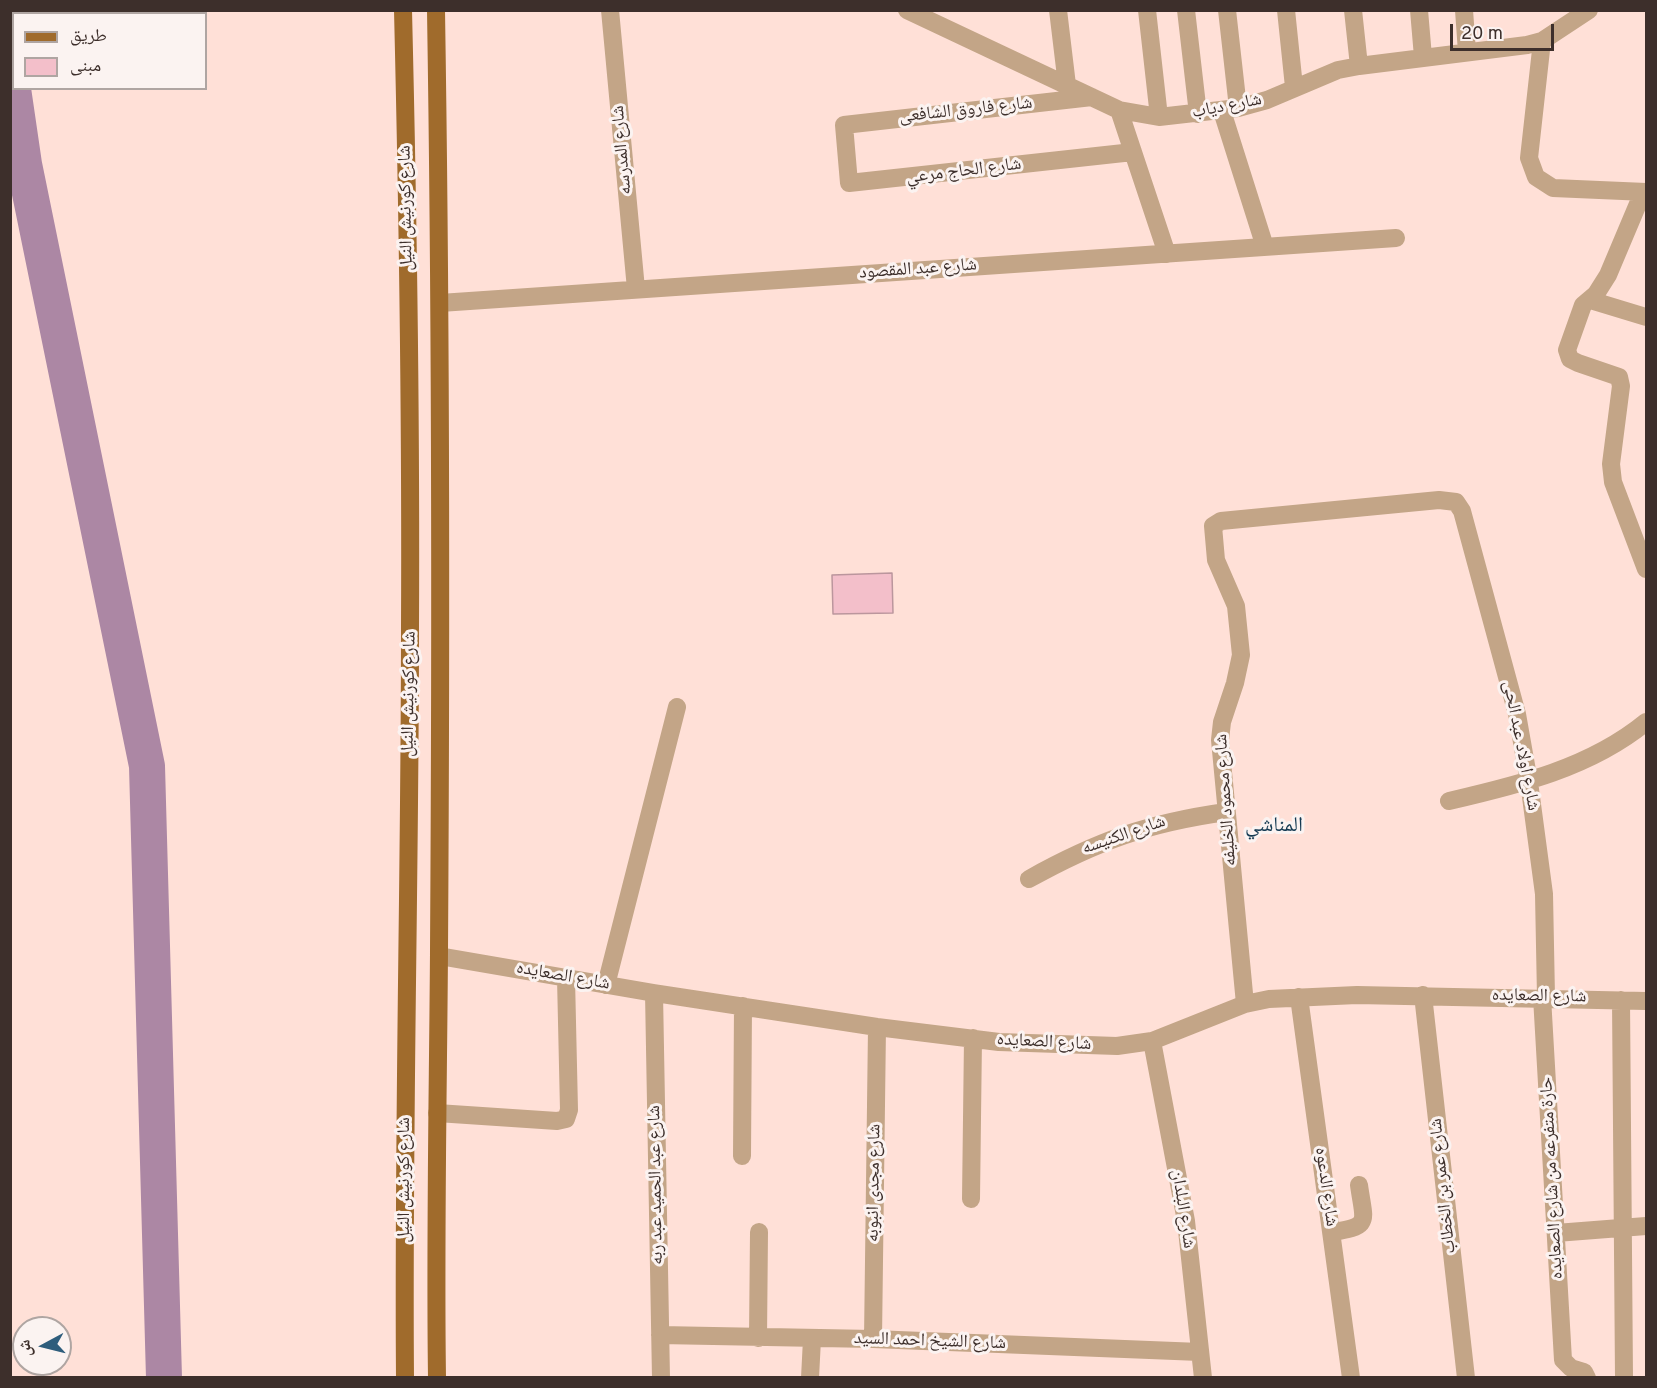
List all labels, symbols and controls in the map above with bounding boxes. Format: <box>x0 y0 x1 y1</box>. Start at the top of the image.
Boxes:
legend <box>12 12 207 90</box>
scale bar <box>1453 12 1556 50</box>
text: 20 m <box>1461 23 1503 46</box>
text: طريق <box>70 25 107 48</box>
text: مبنى <box>70 55 101 78</box>
street label: شارع دياب <box>1190 90 1264 124</box>
street label: شارع فاروق الشافعى <box>898 93 1034 129</box>
street label: شارع المدرسه <box>608 105 638 195</box>
street label: شارع كورنيش النيل <box>395 145 419 271</box>
street label: شارع الحاج مرعي <box>905 154 1023 190</box>
street label: شارع عبد المقصود <box>858 255 978 285</box>
street label: شارع كورنيش النيل <box>398 631 422 757</box>
street label: شارع اولاد عبد الحى <box>1497 679 1543 813</box>
street label: شارع محمود الخليفه <box>1212 733 1242 867</box>
street label: شارع الكنيسه <box>1080 812 1168 860</box>
district label: المناشي <box>1245 814 1303 840</box>
street label: شارع الصعايده <box>515 958 611 996</box>
street label: شارع الصعايده <box>1492 985 1586 1009</box>
street label: شارع الصعايده <box>996 1030 1092 1056</box>
street label: حارة متفرعه من شارع الصعايده <box>1537 1076 1569 1280</box>
street label: شارع عبد الحميد عبد ربه <box>645 1105 669 1265</box>
street label: شارع كورنيش النيل <box>394 1117 416 1243</box>
street label: شارع عمر بن الخطاب <box>1426 1117 1462 1255</box>
street label: شارع مجدى انبوبه <box>863 1124 887 1242</box>
street label: شارع الدعوه <box>1309 1146 1341 1228</box>
street label: شارع البلدان <box>1165 1168 1199 1250</box>
north arrow <box>12 1316 72 1376</box>
street label: شارع الشيخ احمد السيد <box>854 1329 1006 1355</box>
text: ش <box>15 1338 37 1358</box>

